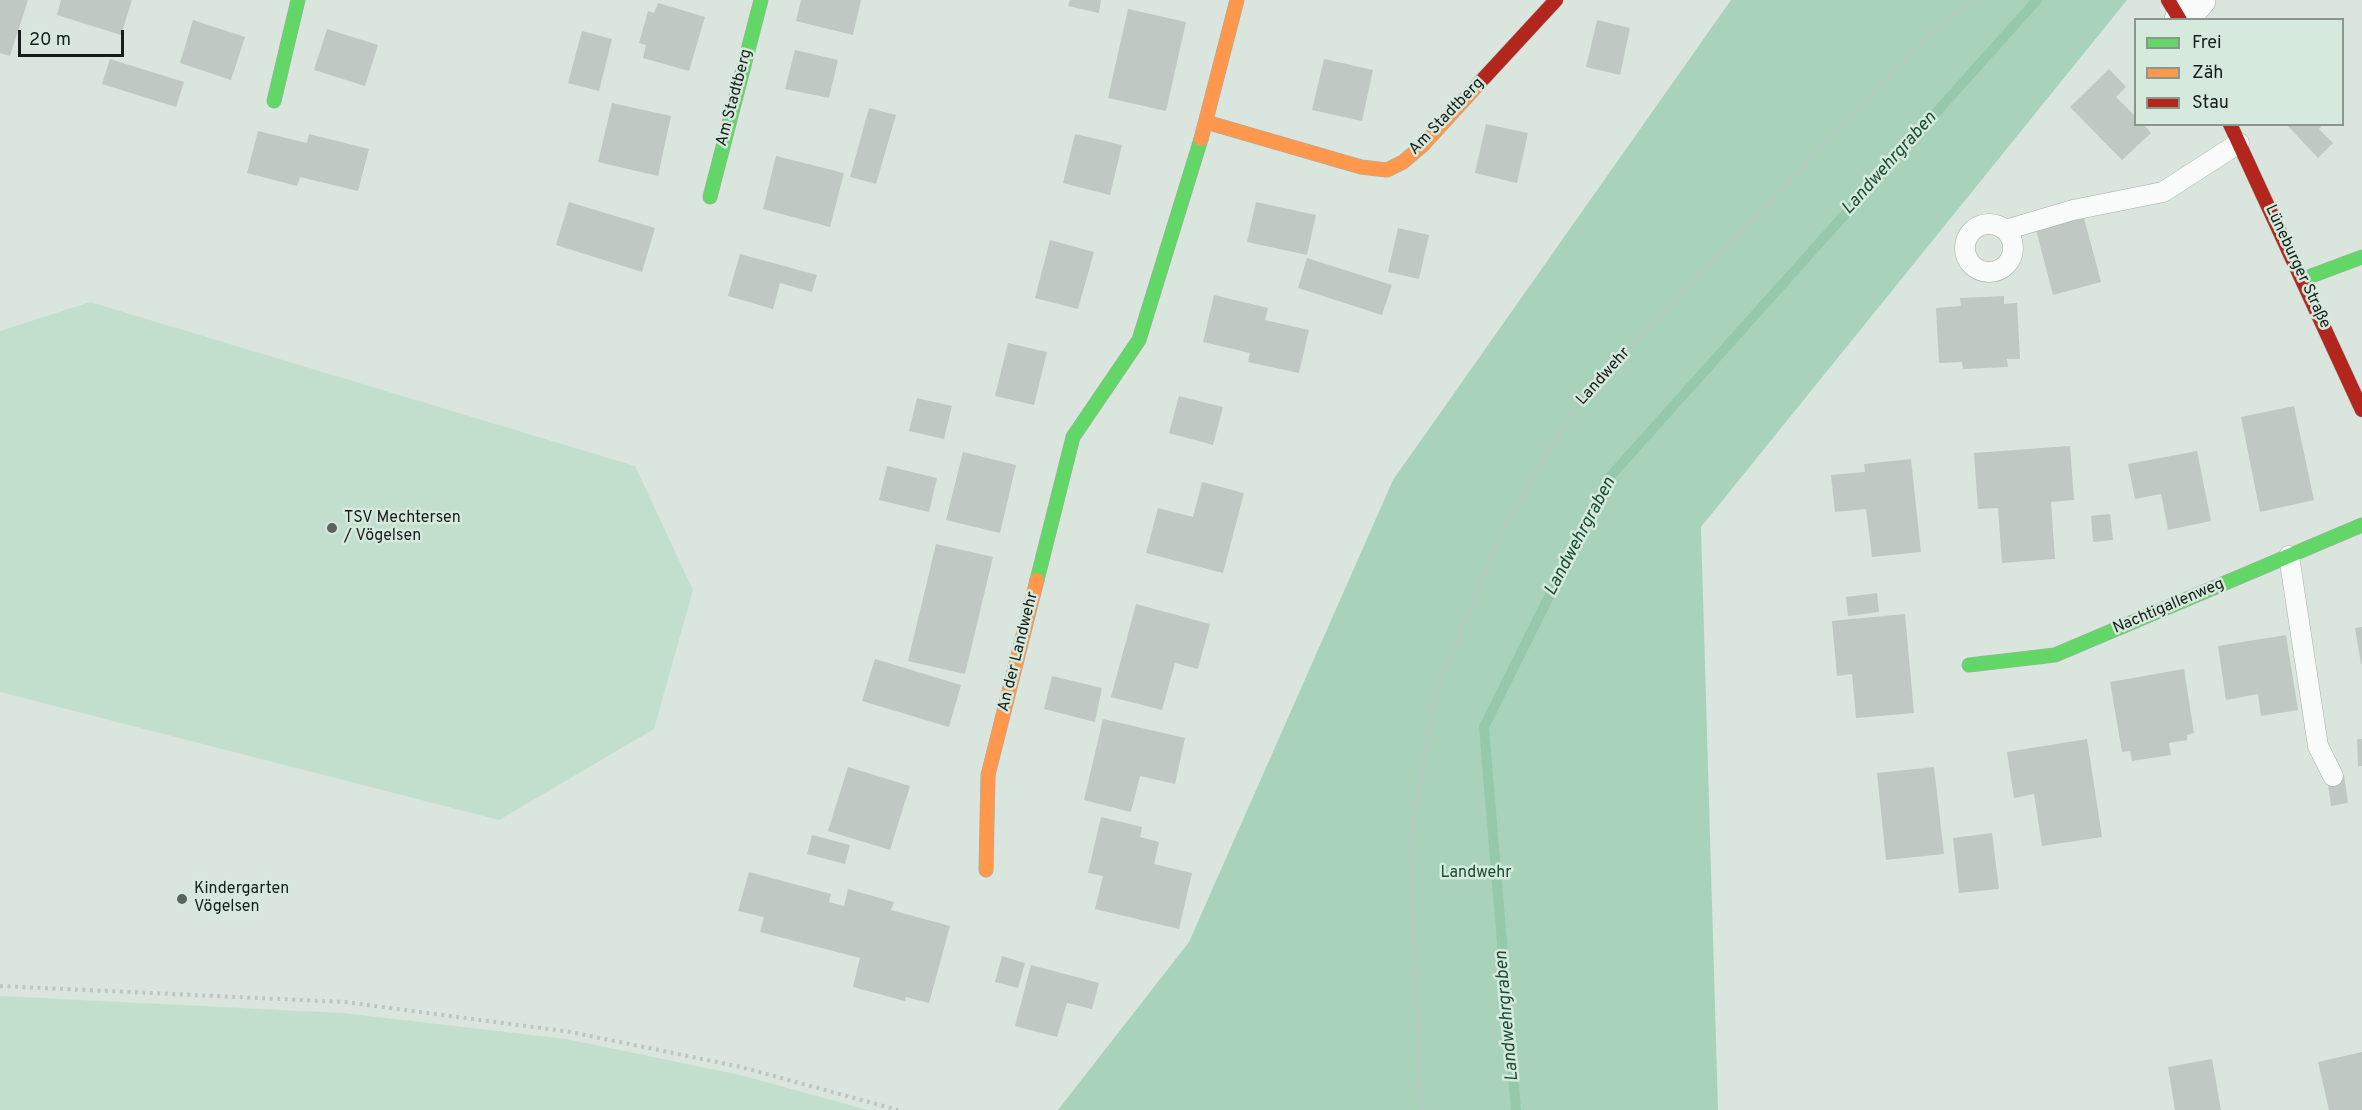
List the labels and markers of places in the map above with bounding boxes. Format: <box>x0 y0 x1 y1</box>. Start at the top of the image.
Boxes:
place label: TSV Mechtersen / Vögelsen <box>344 509 461 547</box>
marker: TSV Mechtersen / Vögelsen <box>325 521 339 535</box>
place label: Kindergarten Vögelsen <box>194 880 289 918</box>
marker: Kindergarten Vögelsen <box>175 892 189 906</box>

